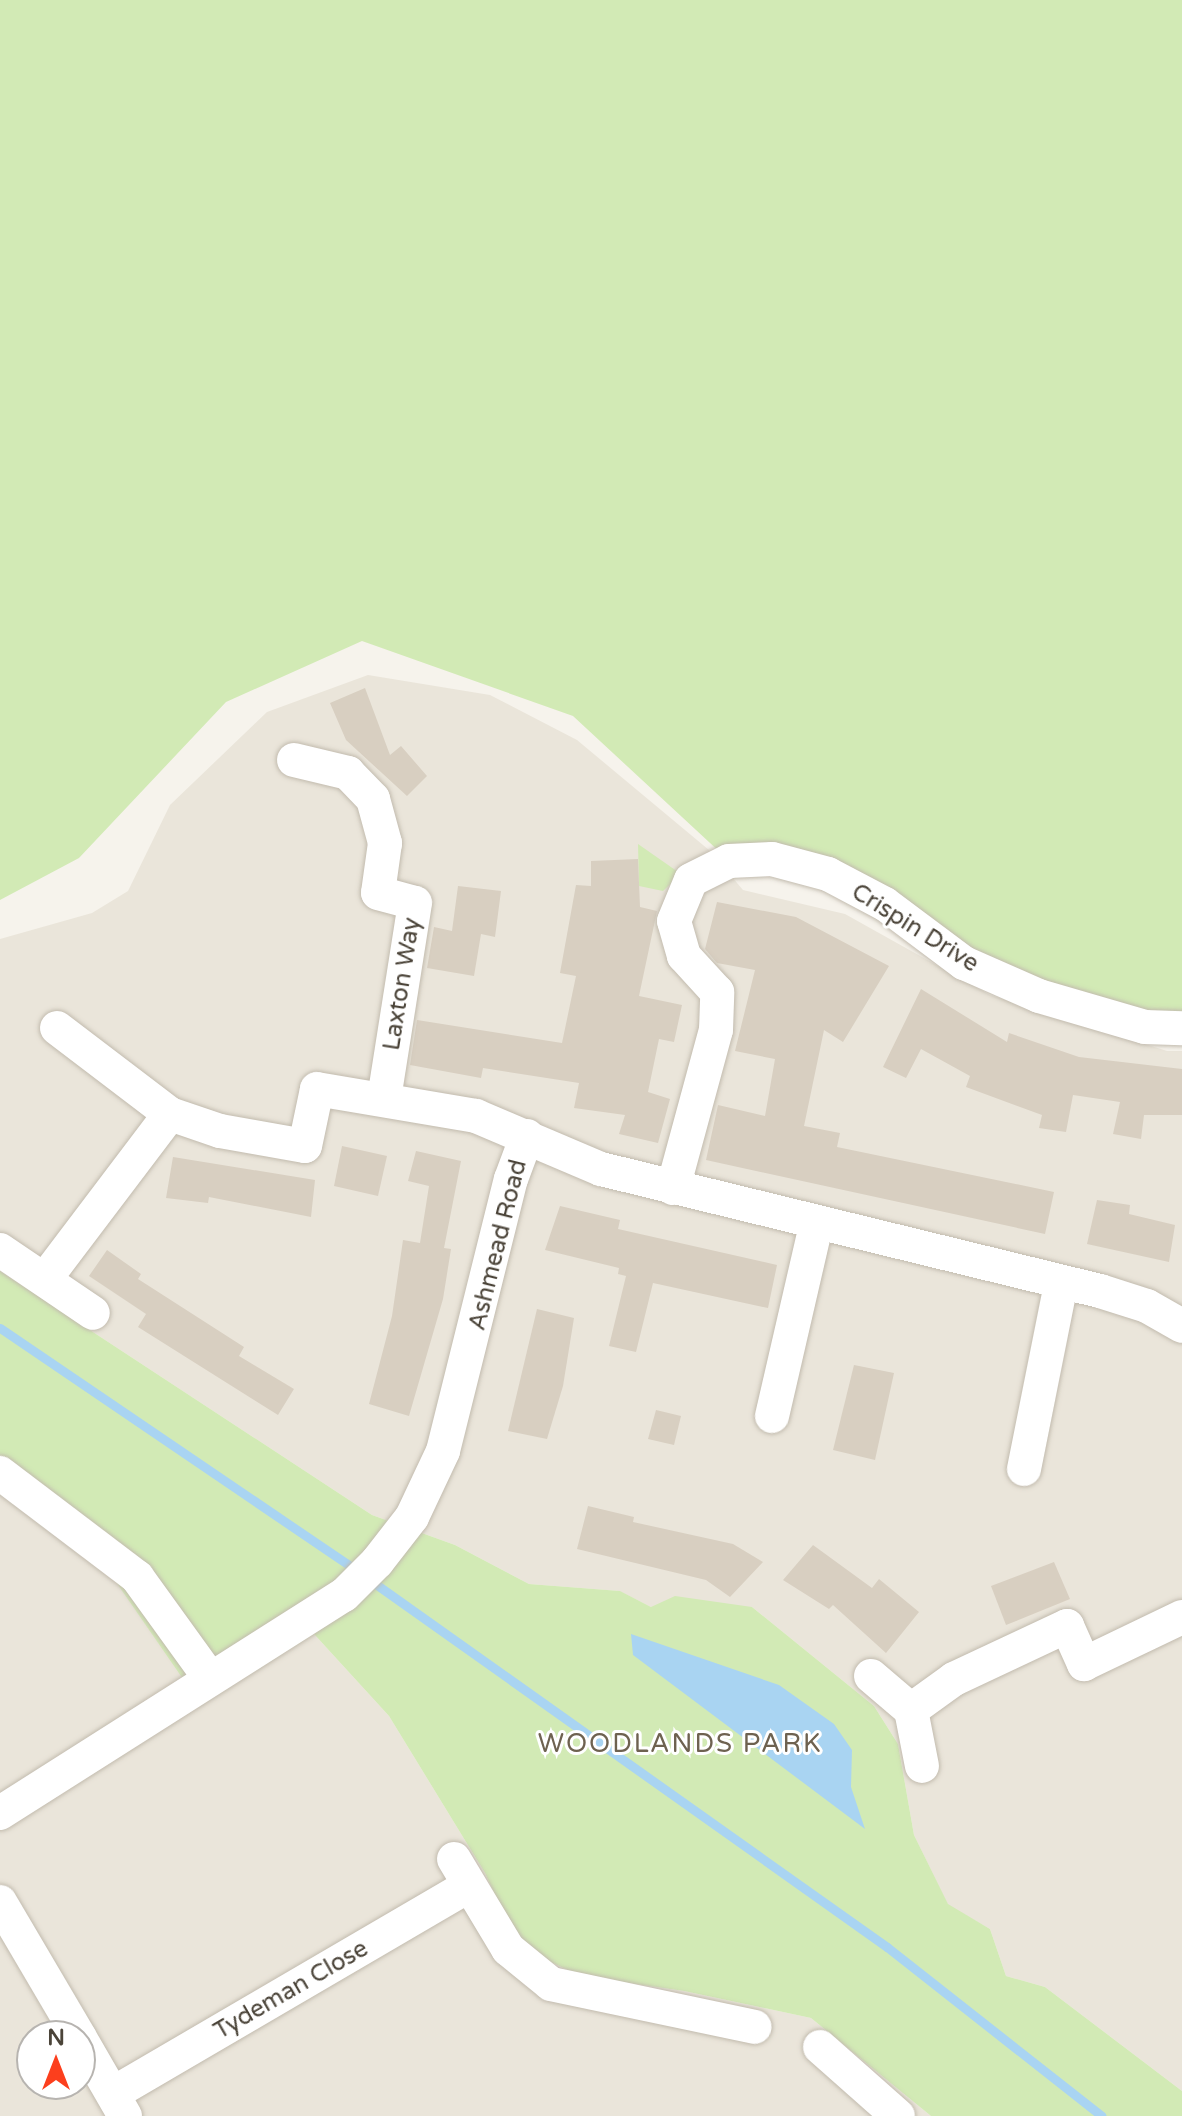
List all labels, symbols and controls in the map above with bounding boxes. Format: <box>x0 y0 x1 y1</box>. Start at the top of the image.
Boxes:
street label: Crispin Drive <box>846 878 984 978</box>
street label: Laxton Way <box>377 915 427 1053</box>
street label: Ashmead Road <box>463 1157 533 1333</box>
district label: WOODLANDS PARK <box>538 1728 822 1760</box>
street label: Tydeman Close <box>209 1934 373 2046</box>
north arrow <box>16 2020 96 2100</box>
text: N <box>47 2025 65 2051</box>

